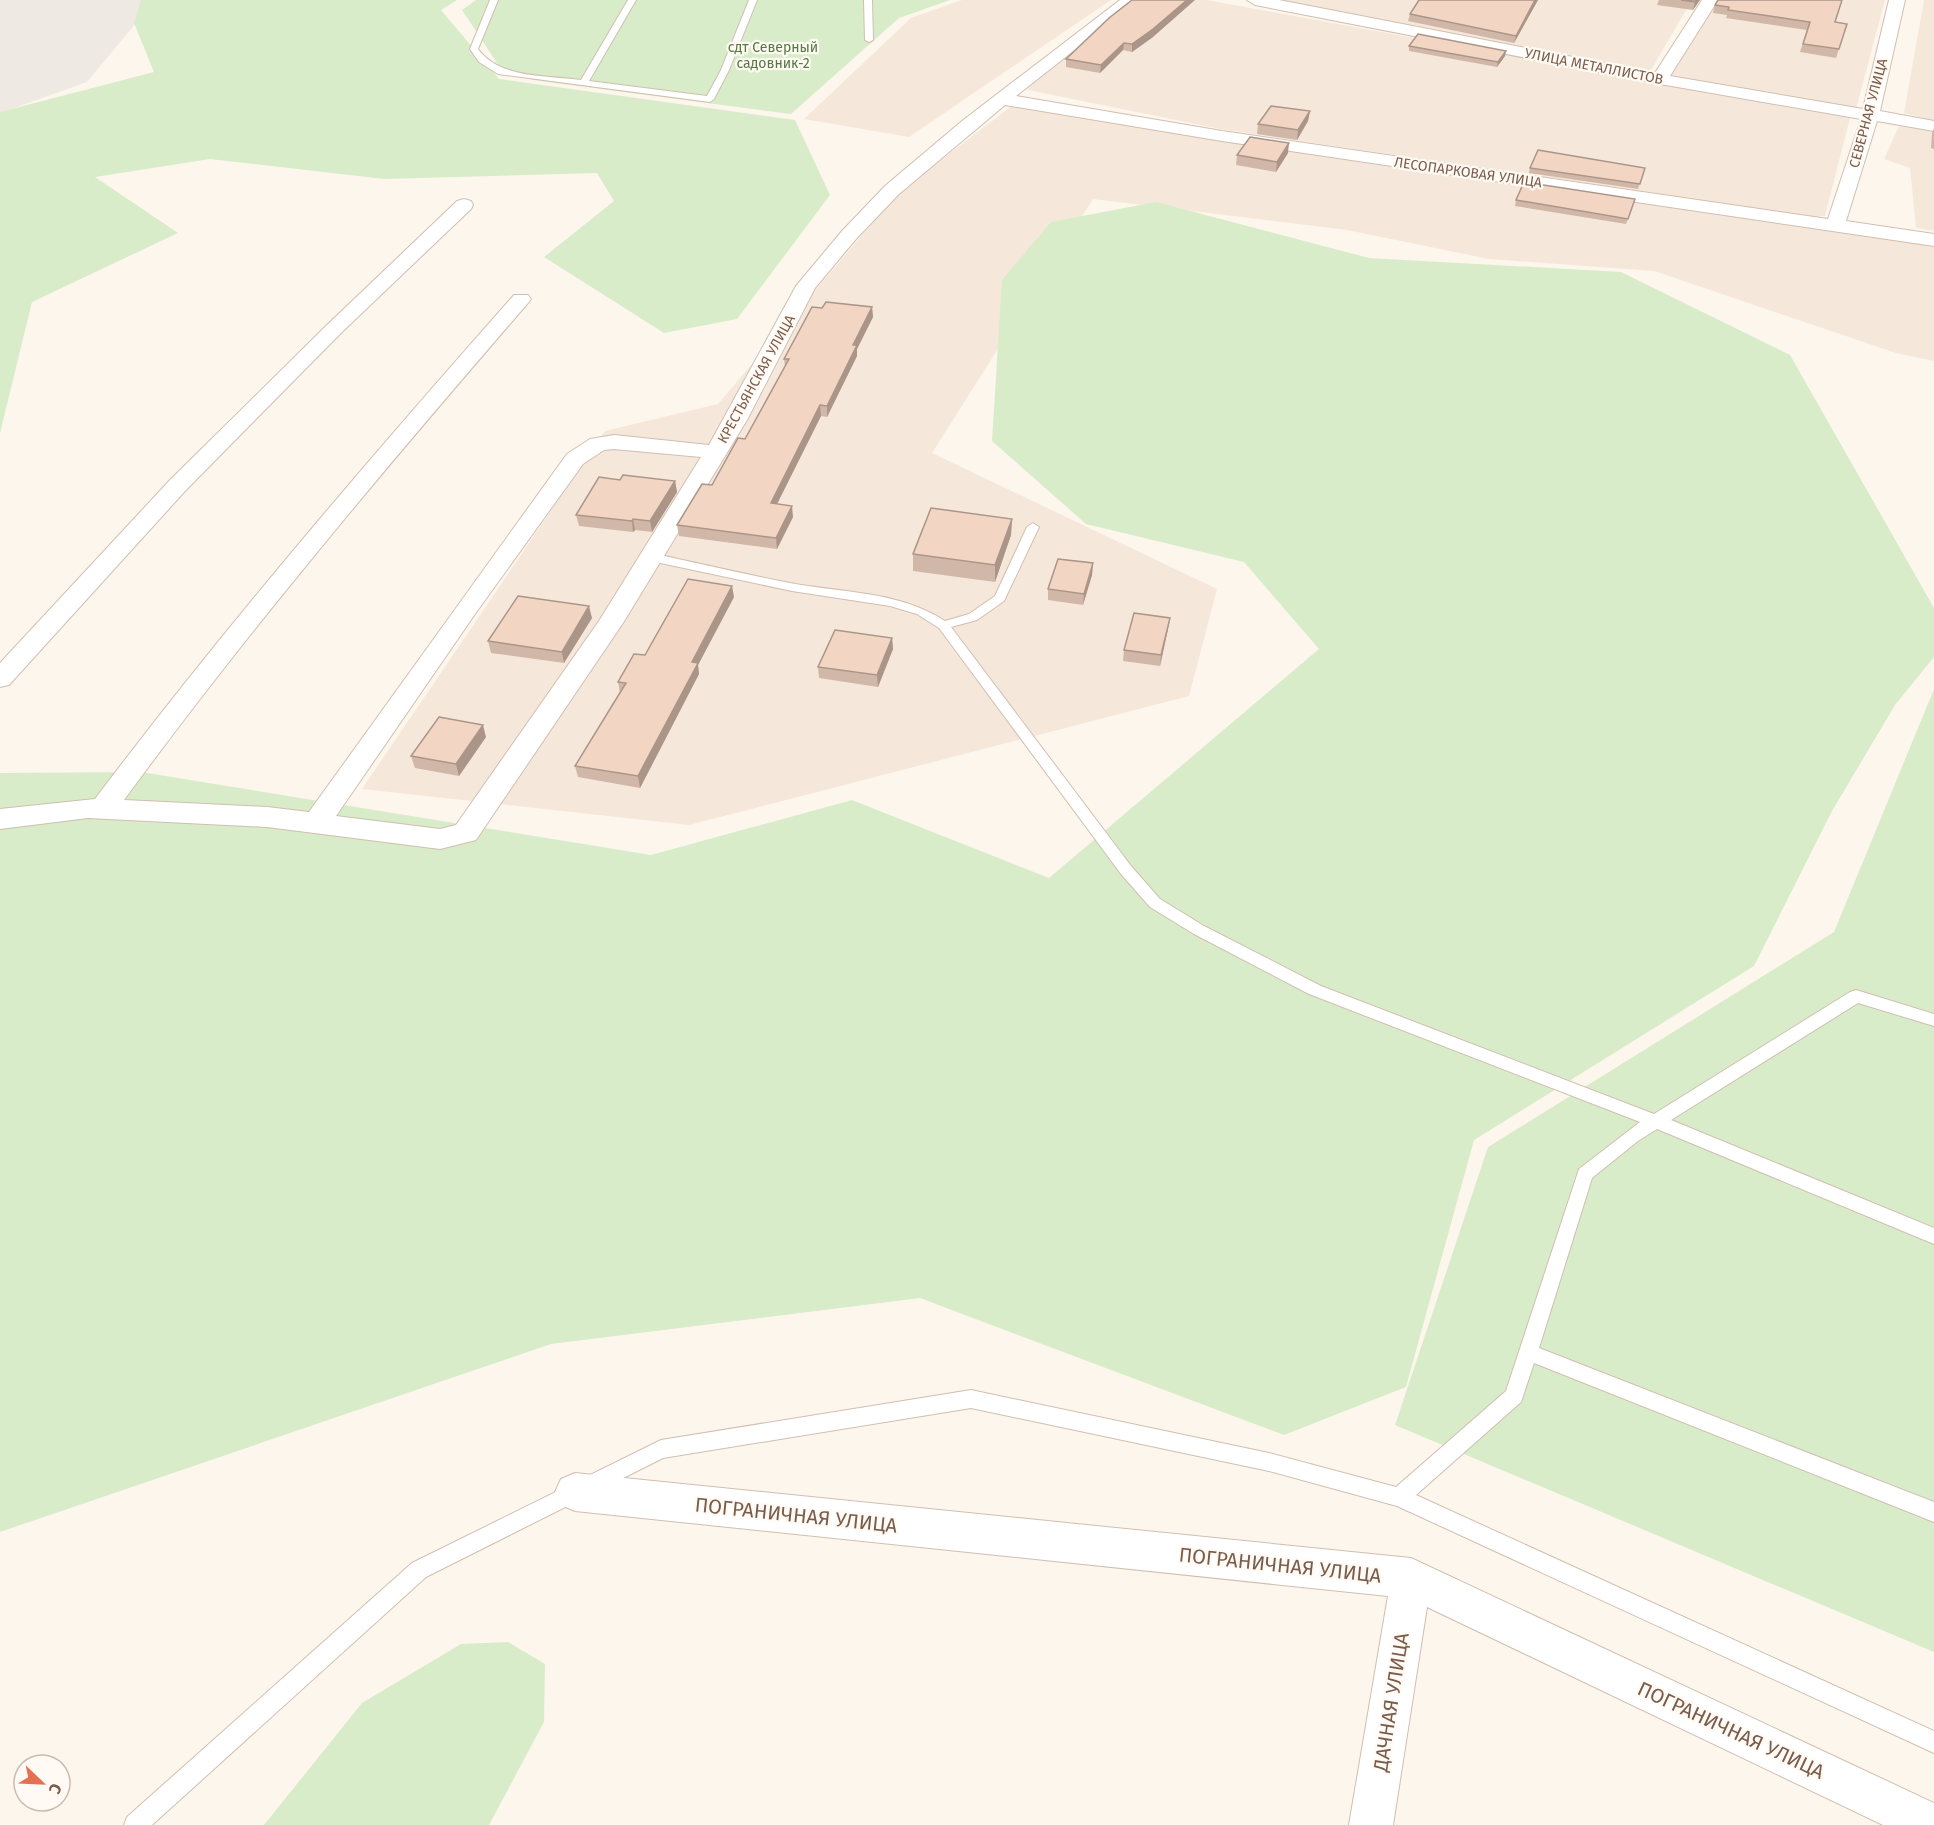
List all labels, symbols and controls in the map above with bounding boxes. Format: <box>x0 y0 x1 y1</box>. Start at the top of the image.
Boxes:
park label: сдт Северный садовник-2 <box>728 39 818 72</box>
street label: УЛИЦА МЕТАЛЛИСТОВ <box>1523 45 1665 88</box>
street label: СЕВЕРНАЯ УЛИЦА <box>1846 57 1891 170</box>
street label: ЛЕСОПАРКОВАЯ УЛИЦА <box>1393 154 1543 191</box>
street label: КРЕСТЬЯНСКАЯ УЛИЦА <box>714 312 799 446</box>
street label: ПОГРАНИЧНАЯ УЛИЦА <box>694 1492 899 1538</box>
street label: ПОГРАНИЧНАЯ УЛИЦА <box>1178 1542 1383 1588</box>
street label: ДАЧНАЯ УЛИЦА <box>1368 1631 1414 1774</box>
street label: ПОГРАНИЧНАЯ УЛИЦА <box>1634 1676 1829 1784</box>
north arrow <box>12 1753 72 1813</box>
text: С <box>44 1781 66 1797</box>

